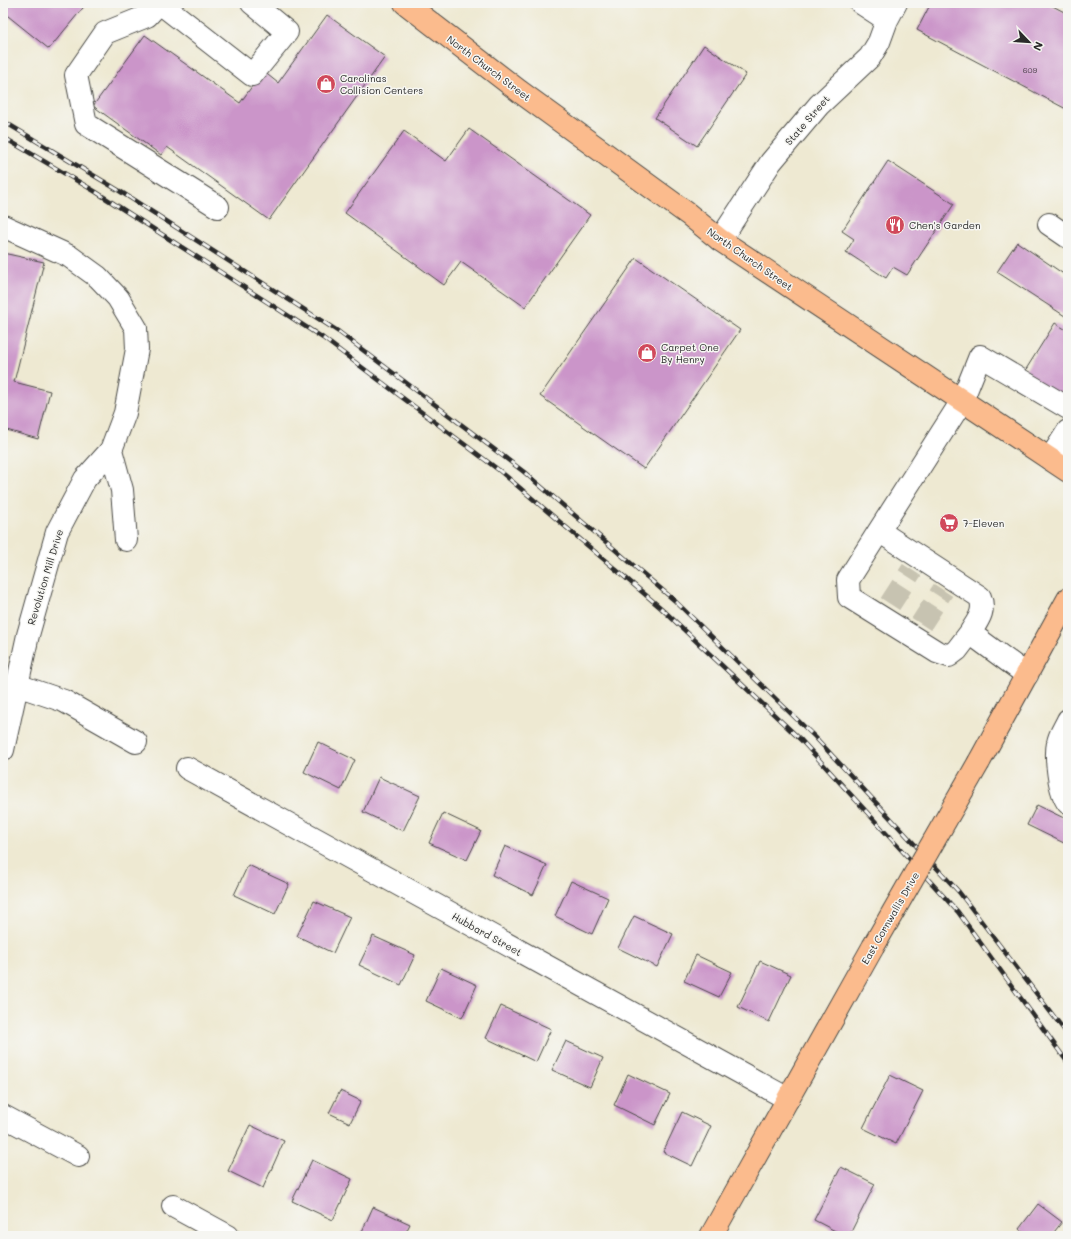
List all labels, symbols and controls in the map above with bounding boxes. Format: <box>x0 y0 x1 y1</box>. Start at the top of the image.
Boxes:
north arrow <box>1009 22 1049 62</box>
street label: North Church Street <box>444 32 534 104</box>
text: N <box>1030 39 1047 53</box>
house number: 609 <box>1023 65 1038 75</box>
place label: Carolinas Collision Centers <box>340 71 423 97</box>
shop icon: Carolinas Collision Centers <box>315 73 337 95</box>
street label: State Street <box>781 92 833 148</box>
restaurant icon: Chen's Garden <box>884 214 906 236</box>
place label: Chen's Garden <box>909 218 981 232</box>
street label: North Church Street <box>704 224 796 294</box>
place label: Carpet One By Henry <box>661 340 719 366</box>
shop icon: Carpet One By Henry <box>636 342 658 364</box>
supermarket icon: 7-Eleven <box>938 512 960 534</box>
place label: 7-Eleven <box>963 516 1004 530</box>
street label: Revolution Mill Drive <box>24 527 66 627</box>
street label: East Cornwallis Drive <box>858 869 922 967</box>
street label: Hubbard Street <box>450 909 524 959</box>

